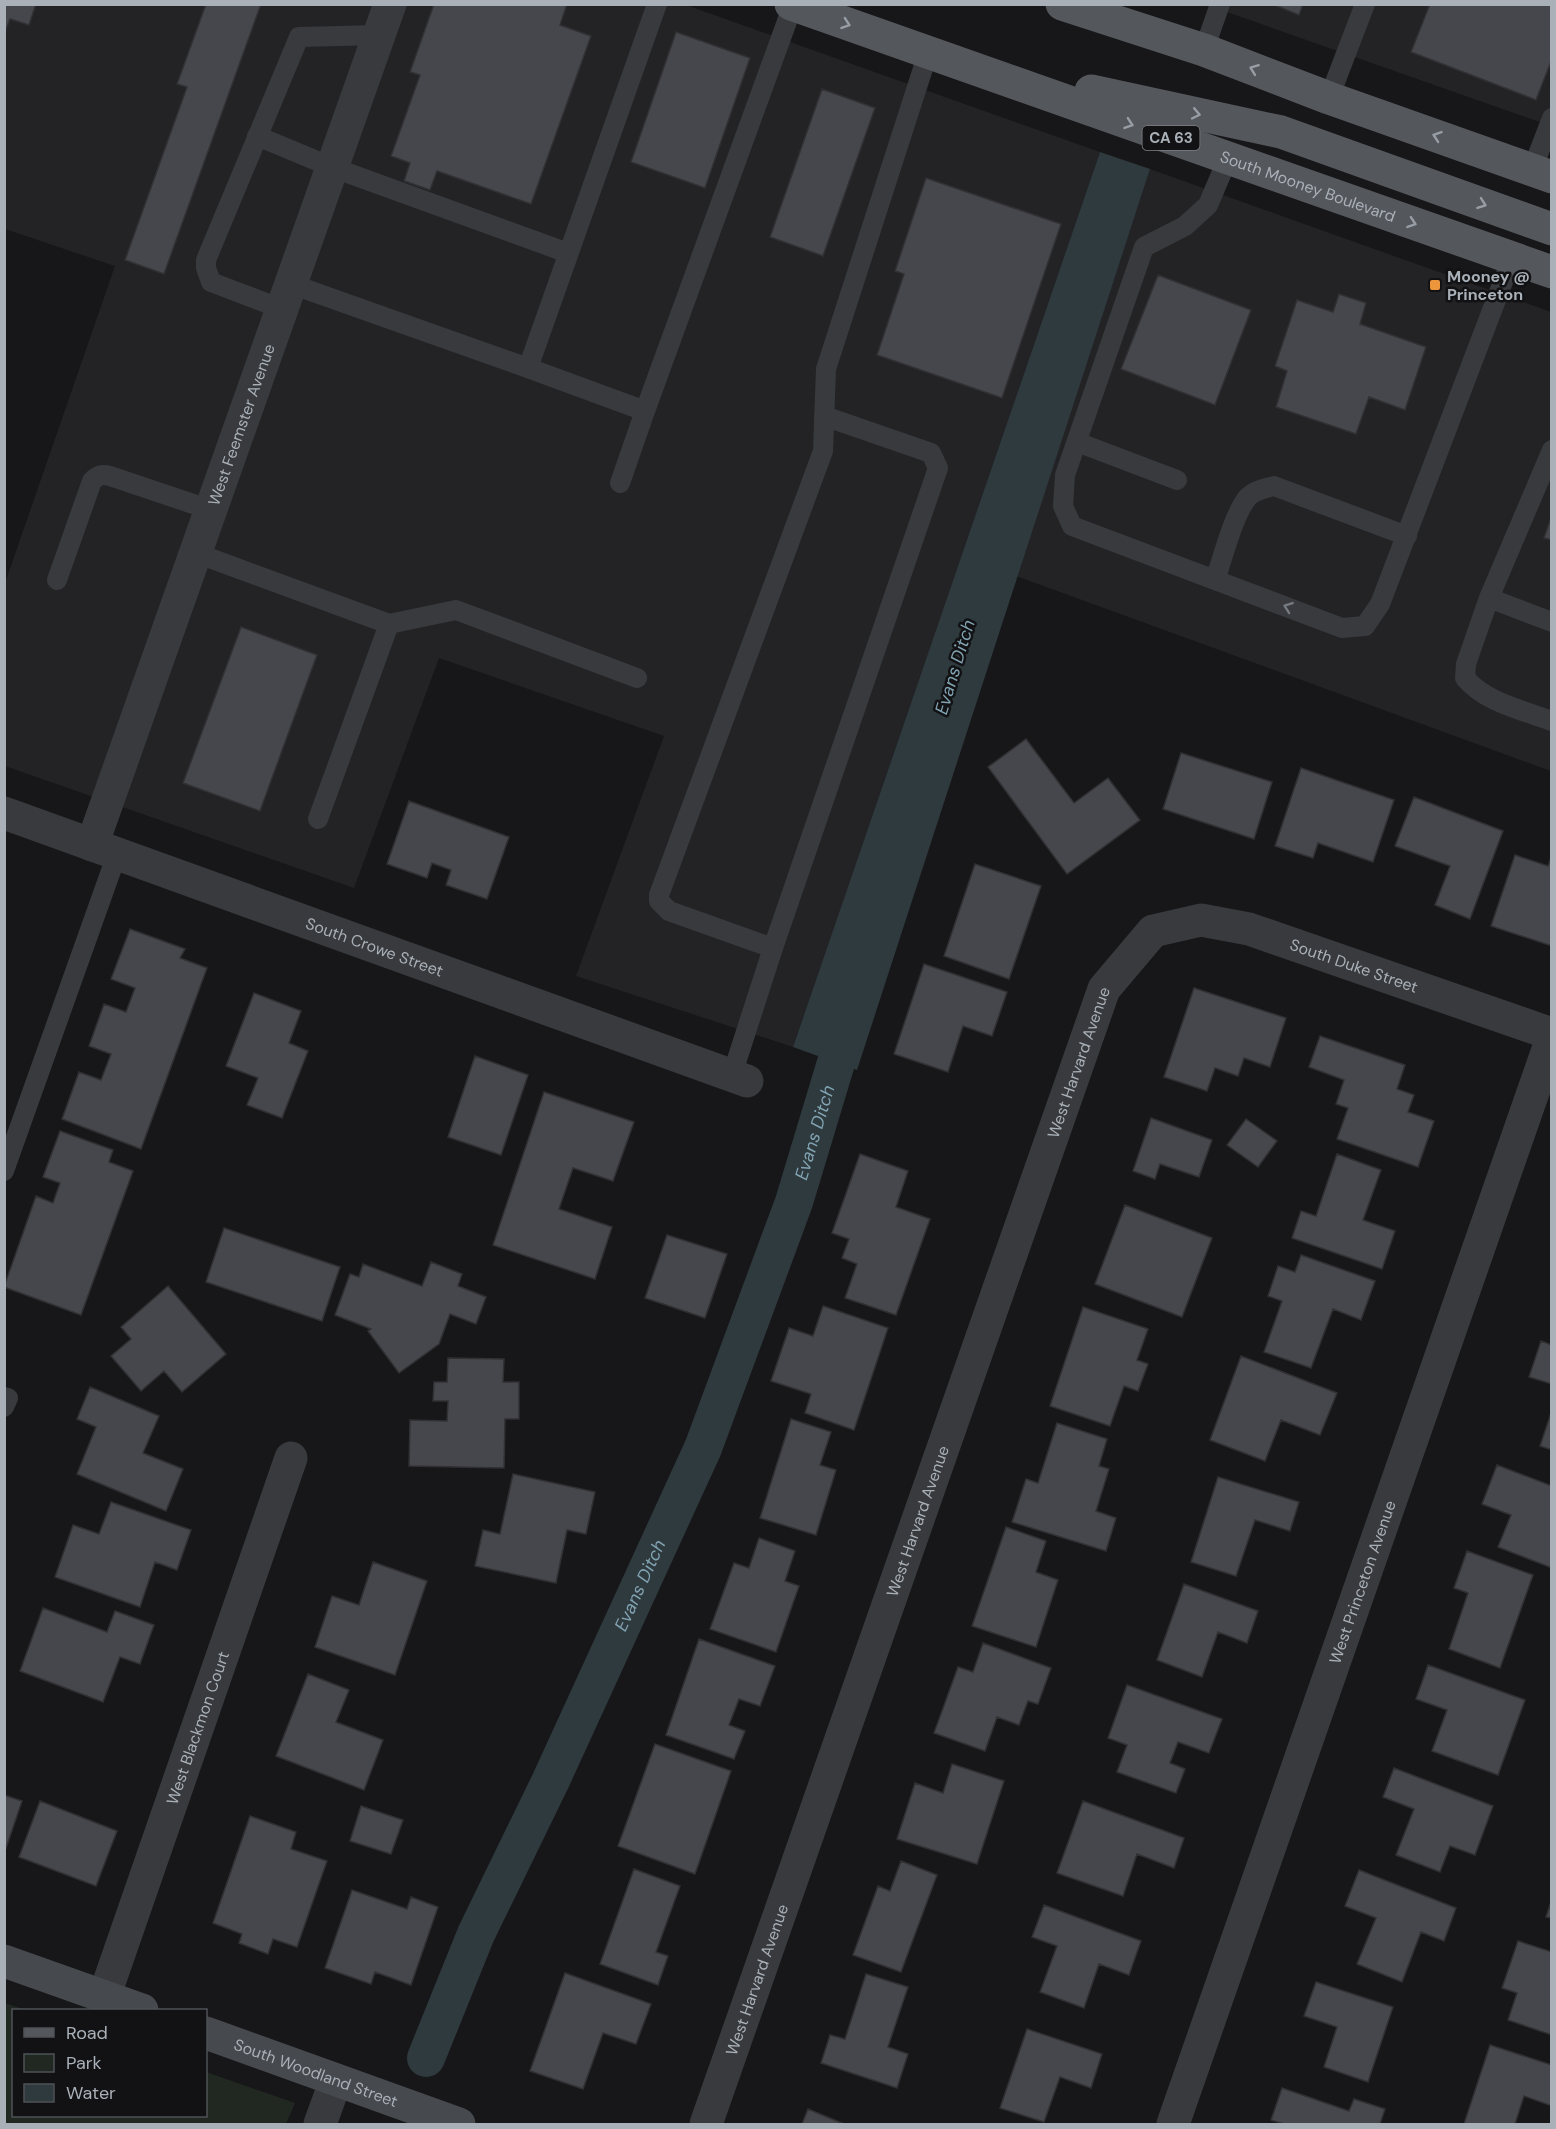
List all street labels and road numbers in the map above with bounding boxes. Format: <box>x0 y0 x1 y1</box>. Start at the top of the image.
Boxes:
road number: CA 63 <box>1142 126 1200 150</box>
street label: South Mooney Boulevard <box>1217 146 1398 227</box>
street label: West Feemster Avenue <box>203 341 280 508</box>
street label: South Crowe Street <box>303 913 446 982</box>
street label: South Duke Street <box>1287 934 1421 998</box>
street label: West Harvard Avenue <box>1043 984 1115 1141</box>
street label: West Harvard Avenue <box>882 1443 954 1600</box>
street label: West Princeton Avenue <box>1324 1498 1401 1667</box>
street label: West Blackmon Court <box>162 1649 234 1807</box>
street label: West Harvard Avenue <box>721 1901 793 2058</box>
street label: South Woodland Street <box>231 2034 401 2112</box>

